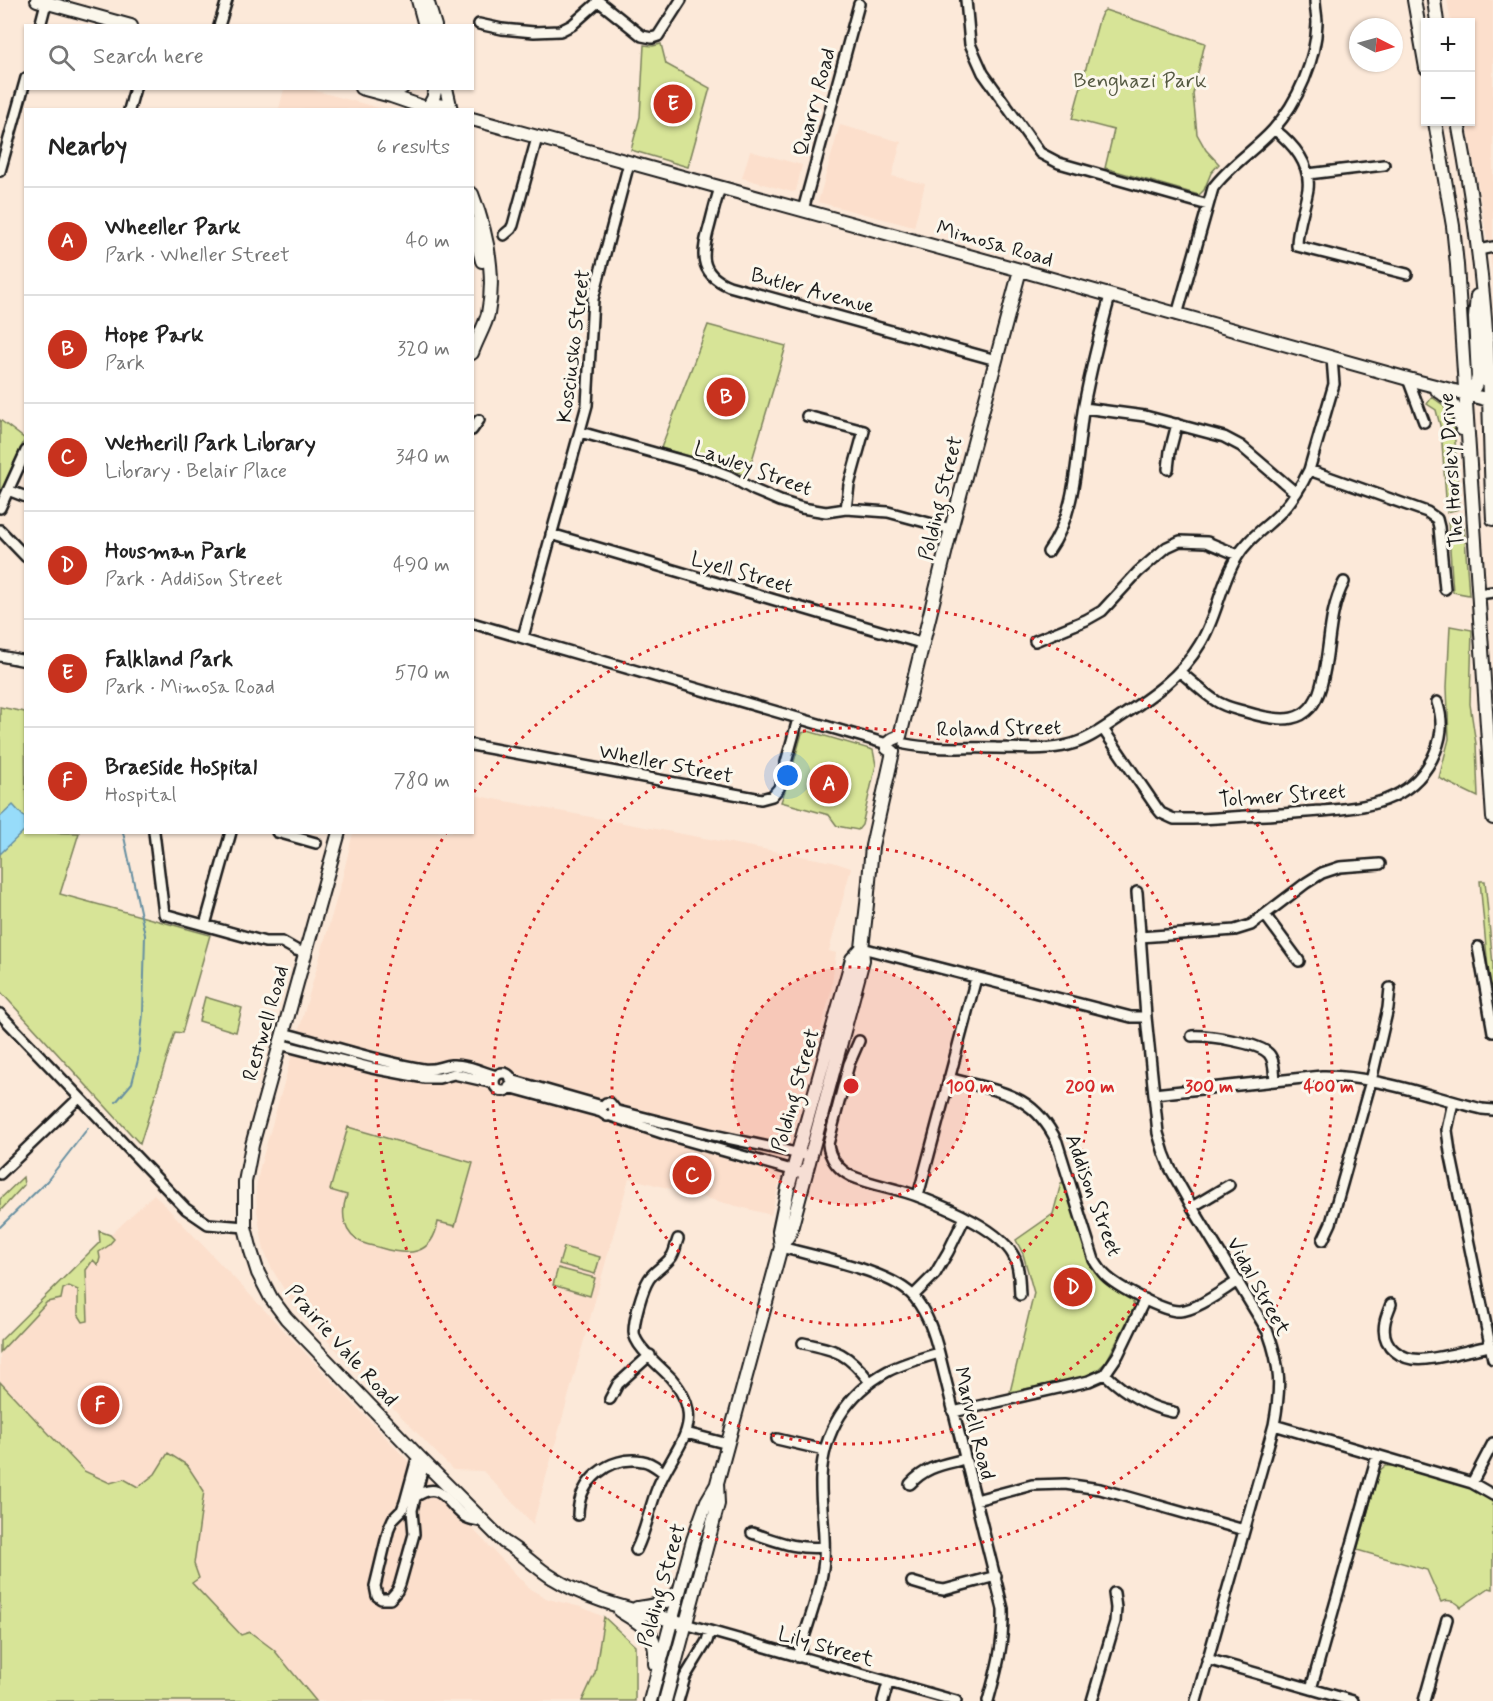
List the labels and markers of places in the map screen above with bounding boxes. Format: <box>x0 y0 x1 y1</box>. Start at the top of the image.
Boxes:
pin: E <box>654 82 692 126</box>
pin: B <box>706 374 746 420</box>
pin: A <box>810 762 848 806</box>
centre of rings <box>841 1076 861 1096</box>
pin: C <box>672 1152 712 1198</box>
pin: D <box>1054 1264 1092 1310</box>
pin: F <box>80 1382 120 1428</box>

